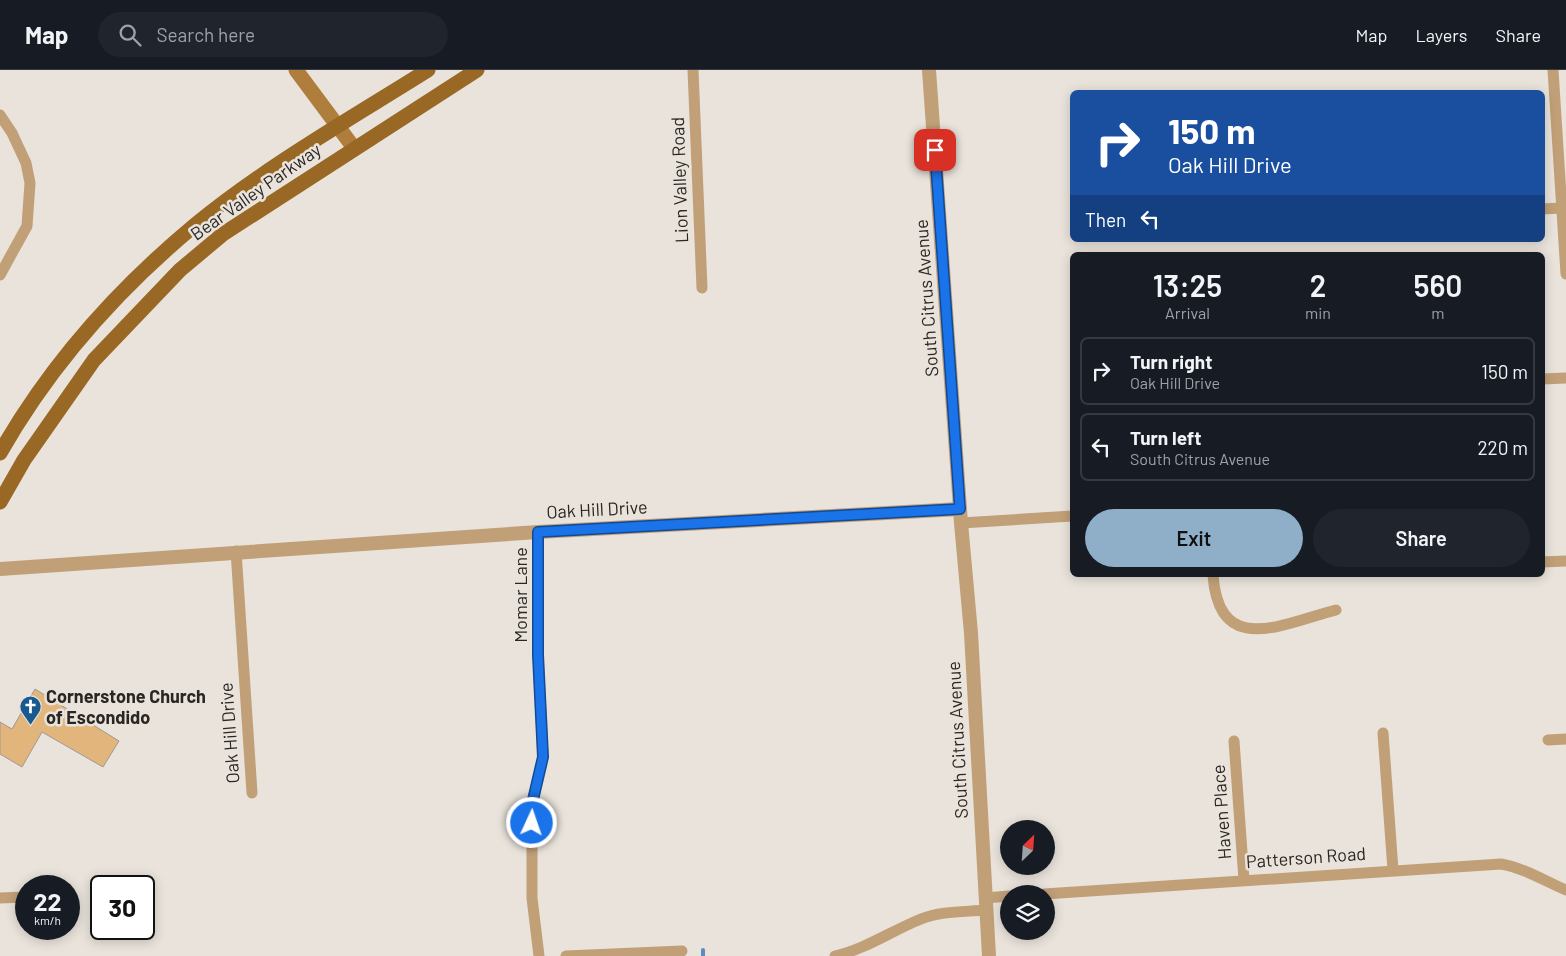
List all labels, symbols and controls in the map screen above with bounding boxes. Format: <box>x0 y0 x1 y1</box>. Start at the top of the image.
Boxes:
search box <box>98 12 448 57</box>
text: Map <box>25 20 68 49</box>
icon: search <box>116 21 144 49</box>
text: Search here <box>156 23 255 46</box>
text: Map <box>1355 24 1387 46</box>
text: Layers <box>1415 24 1468 46</box>
text: Share <box>1496 24 1541 46</box>
text: 150 m <box>1168 109 1255 151</box>
icon: right <box>1085 110 1150 175</box>
street label: Lion Valley Road <box>666 117 692 243</box>
pin <box>914 129 956 171</box>
icon: arrive <box>921 136 949 164</box>
street label: Bear Valley Parkway <box>186 138 325 244</box>
text: Oak Hill Drive <box>1168 151 1292 177</box>
icon: left <box>1136 205 1164 233</box>
text: Then <box>1085 208 1126 231</box>
street label: South Citrus Avenue <box>910 219 942 377</box>
text: 13:25 <box>1153 267 1222 303</box>
text: 2 <box>1310 267 1326 303</box>
text: 560 <box>1414 267 1462 303</box>
text: Arrival <box>1165 303 1210 322</box>
text: min <box>1305 303 1331 322</box>
text: m <box>1431 303 1445 322</box>
text: Turn right <box>1130 350 1212 373</box>
icon: right <box>1087 357 1115 385</box>
text: 150 m <box>1481 360 1528 383</box>
text: Oak Hill Drive <box>1130 373 1220 392</box>
text: Turn left <box>1130 426 1201 449</box>
icon: left <box>1087 433 1115 461</box>
text: 220 m <box>1477 436 1528 459</box>
text: South Citrus Avenue <box>1130 449 1270 468</box>
street label: Oak Hill Drive <box>546 495 648 523</box>
button: Exit <box>1085 509 1303 567</box>
button: Share <box>1313 509 1530 567</box>
street label: Momar Lane <box>509 547 531 643</box>
street label: South Citrus Avenue <box>942 661 972 819</box>
street label: Oak Hill Drive <box>214 682 244 784</box>
place label: Cornerstone Church of Escondido <box>46 685 206 728</box>
church icon: Cornerstone Church of Escondido <box>18 695 42 726</box>
street label: Haven Place <box>1207 764 1235 860</box>
position arrow <box>505 796 557 848</box>
north arrow <box>1000 820 1055 875</box>
map controls <box>1000 820 1055 940</box>
street label: Patterson Road <box>1245 842 1367 872</box>
speed limit sign: 30 <box>90 875 155 940</box>
button: layers <box>1000 885 1055 940</box>
text: 22 <box>33 886 62 916</box>
text: km/h <box>34 913 61 927</box>

